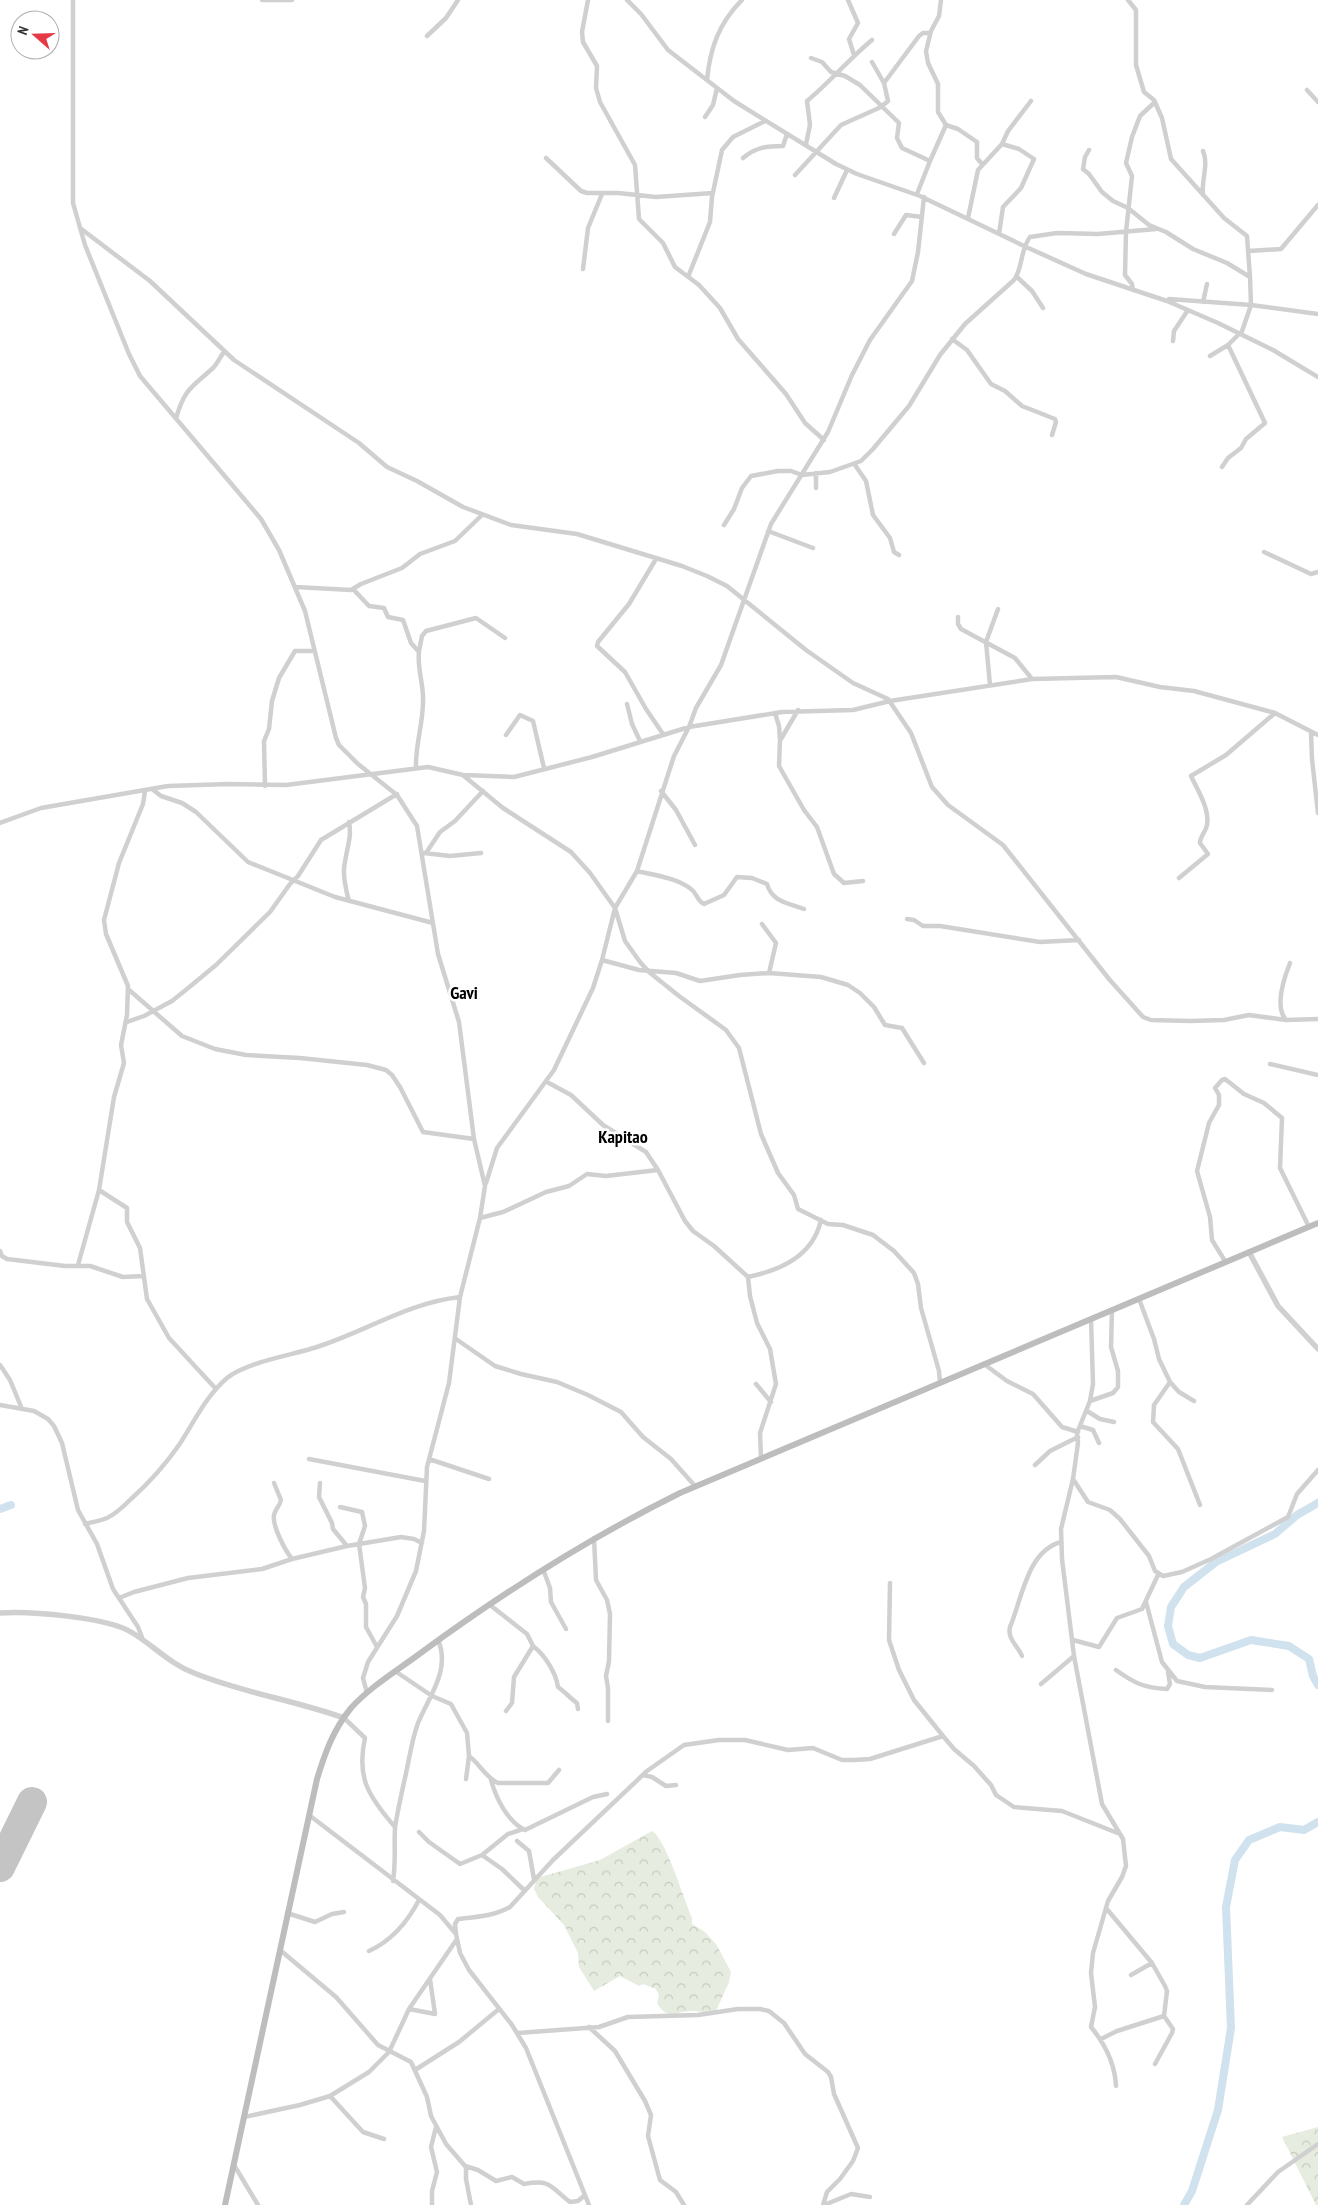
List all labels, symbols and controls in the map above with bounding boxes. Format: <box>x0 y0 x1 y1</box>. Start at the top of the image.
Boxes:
north arrow <box>10 10 60 60</box>
text: N <box>13 24 33 37</box>
district label: Gavi <box>450 981 478 1004</box>
district label: Kapitao <box>598 1125 648 1148</box>

